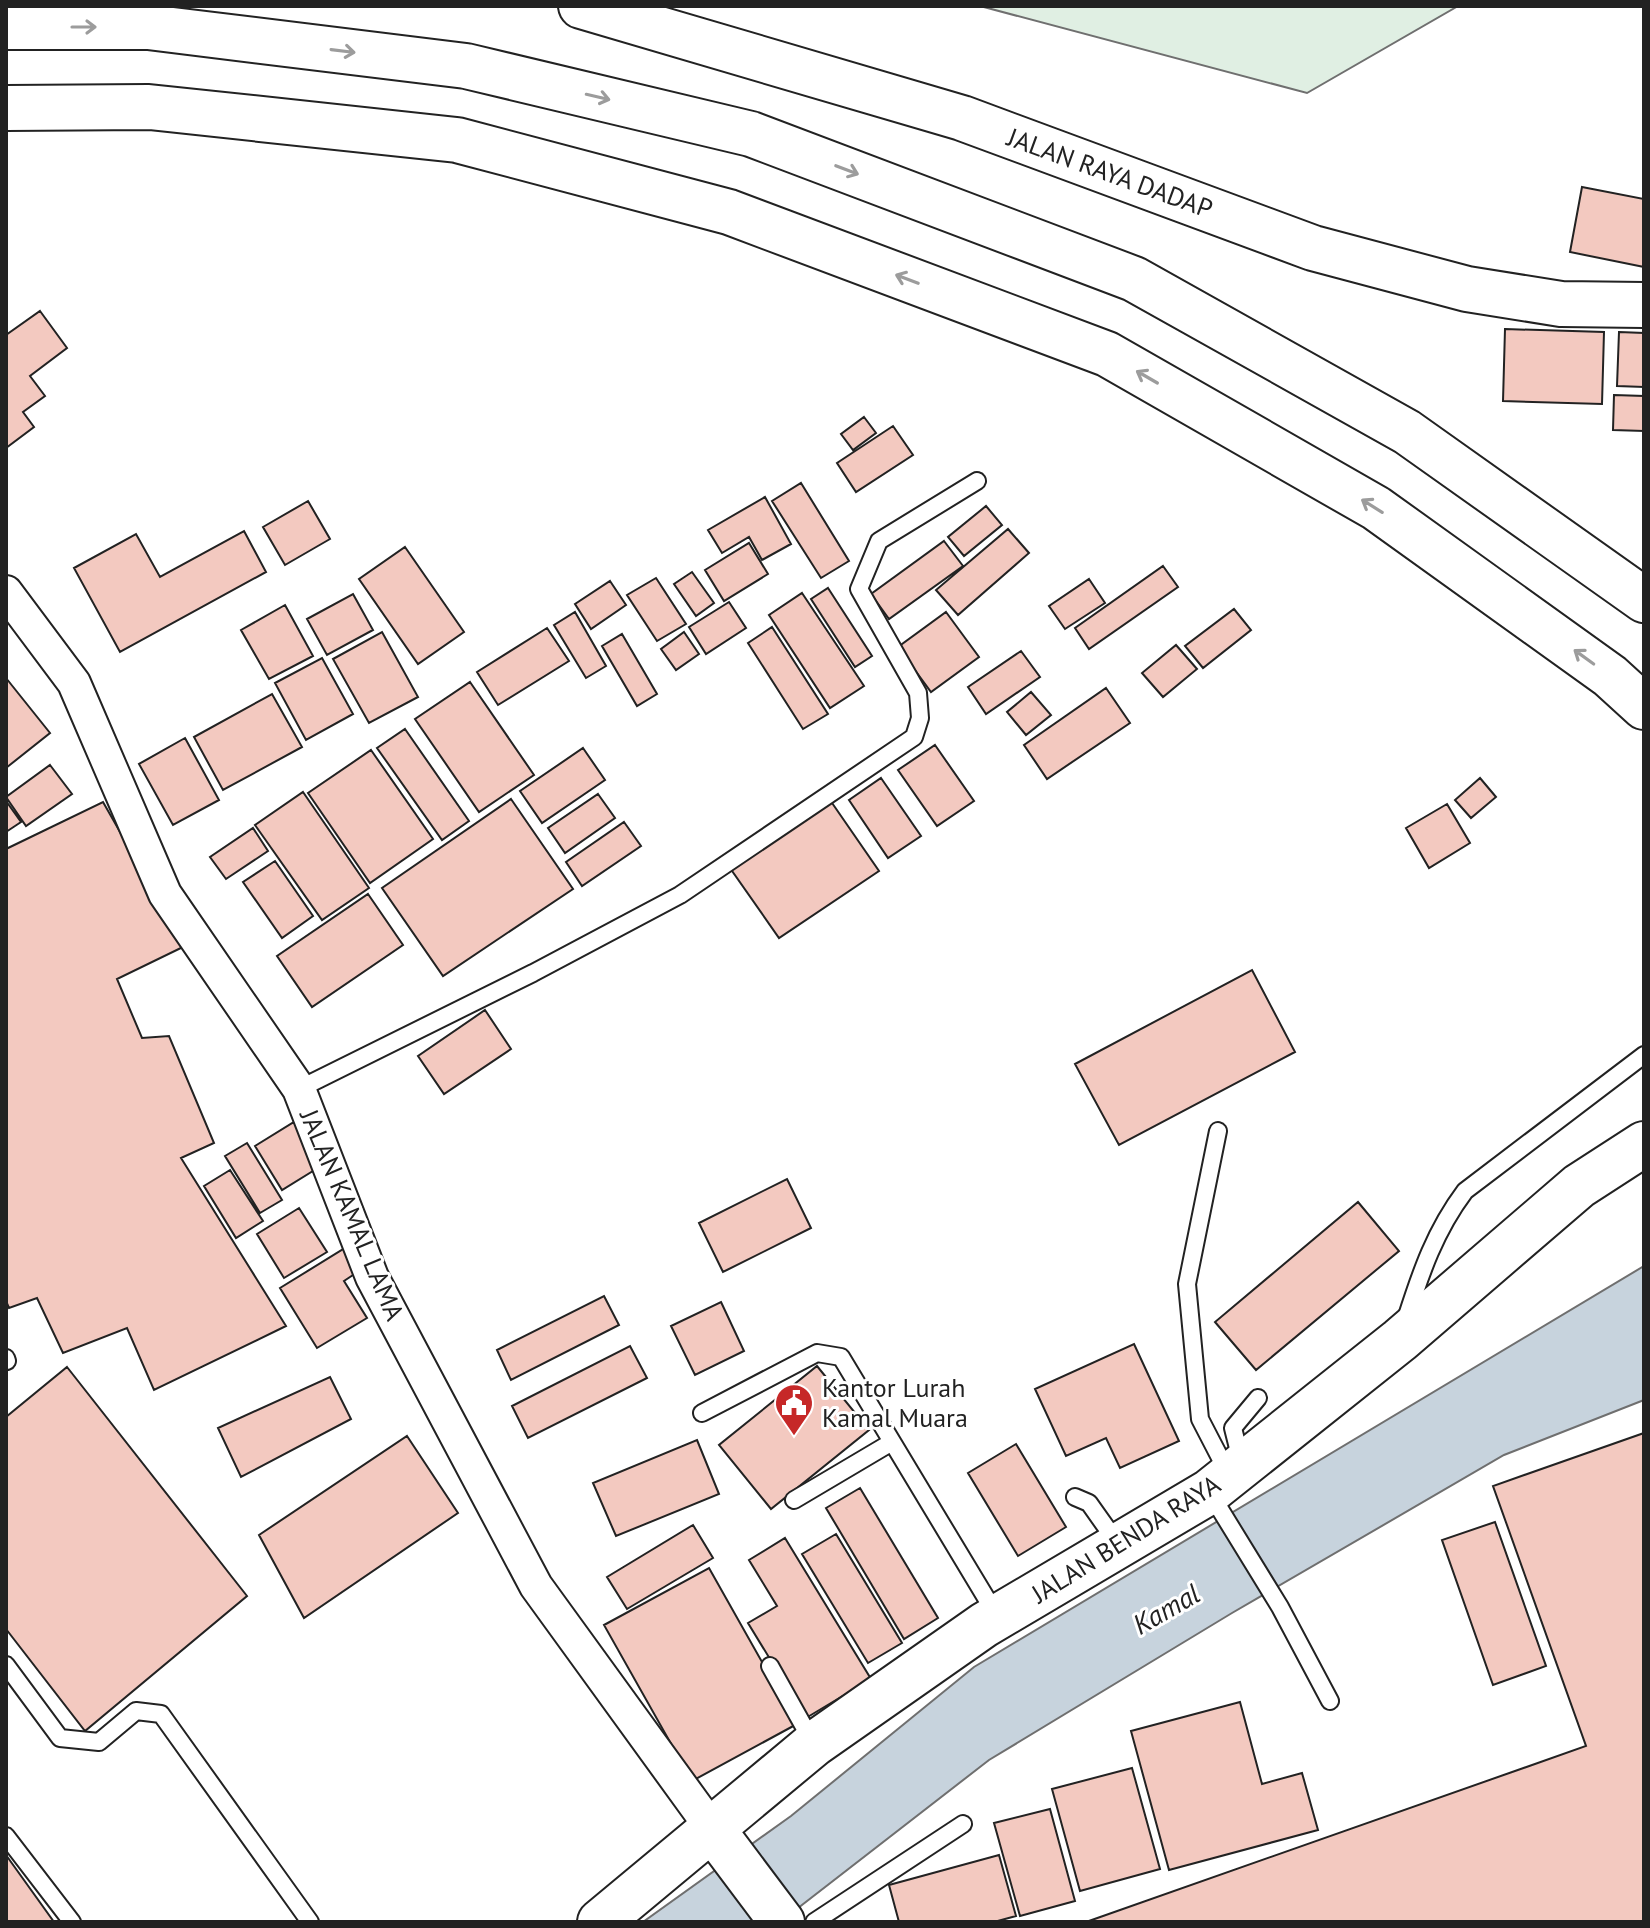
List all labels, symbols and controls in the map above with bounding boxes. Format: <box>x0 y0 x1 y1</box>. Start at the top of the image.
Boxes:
one-way arrow <box>70 19 97 35</box>
one-way arrow <box>329 44 355 59</box>
one-way arrow <box>585 91 610 106</box>
street label: JALAN RAYA DADAP <box>1002 120 1217 225</box>
one-way arrow <box>834 164 859 178</box>
one-way arrow <box>895 271 919 285</box>
one-way arrow <box>1136 369 1159 385</box>
one-way arrow <box>1362 498 1384 514</box>
one-way arrow <box>1574 649 1595 666</box>
street label: JALAN KAMAL LAMA <box>293 1103 412 1325</box>
place label: Kantor Lurah Kamal Muara <box>822 1371 968 1434</box>
public building icon: Kantor Lurah Kamal Muara <box>773 1382 815 1437</box>
street label: JALAN BENDA RAYA <box>1024 1467 1226 1610</box>
water label: Kamal <box>1125 1574 1206 1642</box>

